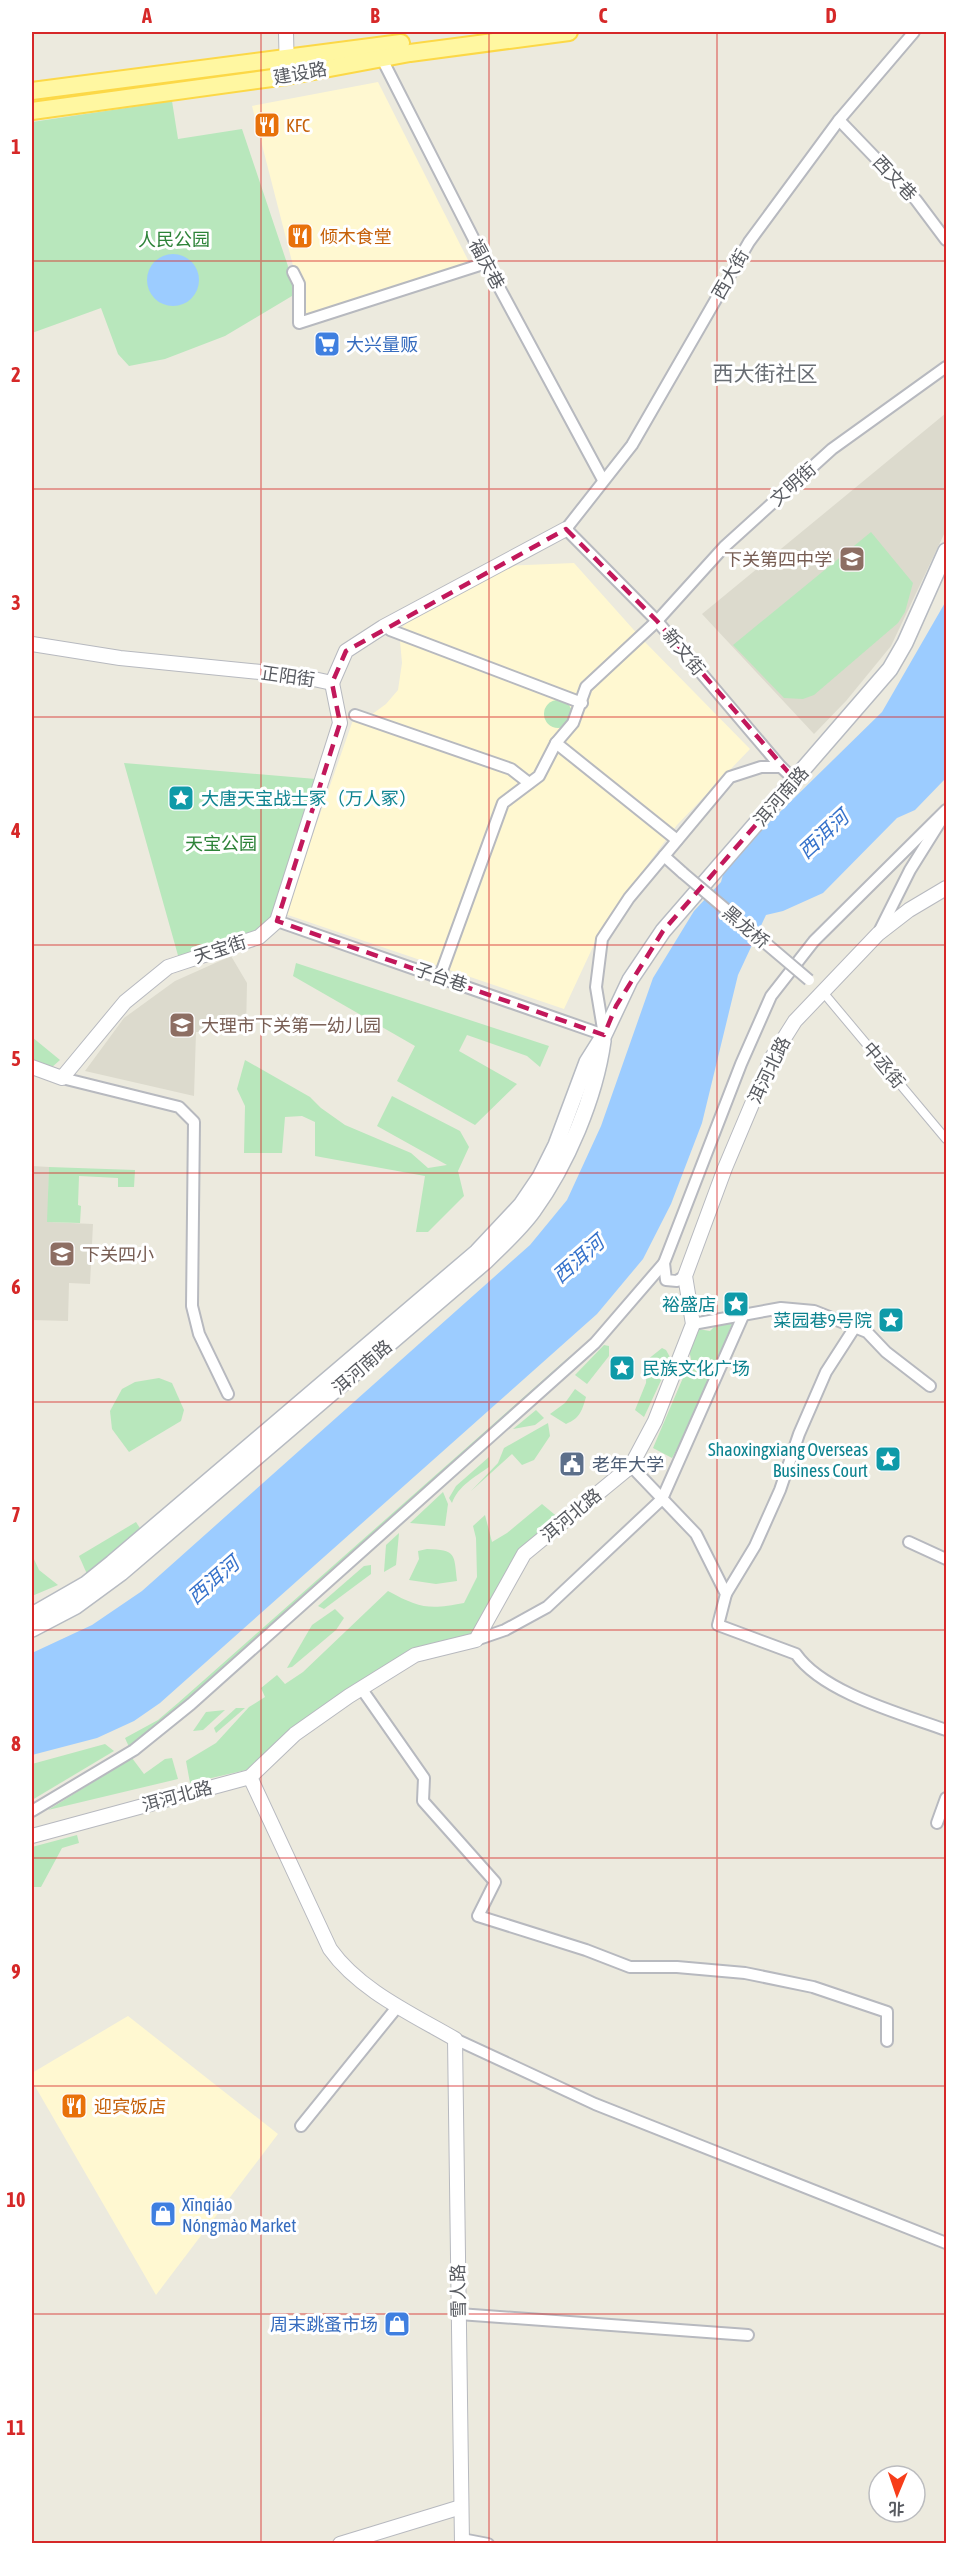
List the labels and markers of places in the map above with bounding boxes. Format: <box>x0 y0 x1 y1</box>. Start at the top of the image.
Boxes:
restaurant icon: KFC <box>252 110 282 140</box>
place label: KFC <box>286 115 310 136</box>
restaurant icon: 倾木食堂 <box>285 221 315 251</box>
place label: 倾木食堂 <box>320 226 392 247</box>
supermarket icon: 大兴量贩 <box>312 329 342 359</box>
place label: 大兴量贩 <box>346 334 418 355</box>
school or university icon: 下关第四中学 <box>837 544 867 574</box>
place label: 下关第四中学 <box>724 549 832 570</box>
place icon: 大唐天宝战士冢（万人冢） <box>166 783 196 813</box>
place label: 大唐天宝战士冢（万人冢） <box>201 788 417 809</box>
school or university icon: 大理市下关第一幼儿园 <box>167 1010 197 1040</box>
place label: 大理市下关第一幼儿园 <box>201 1015 381 1036</box>
school or university icon: 下关四小 <box>47 1239 77 1269</box>
place label: 下关四小 <box>82 1244 154 1265</box>
place icon: 裕盛店 <box>721 1289 751 1319</box>
place label: 裕盛店 <box>662 1294 716 1315</box>
place icon: 菜园巷9号院 <box>876 1305 906 1335</box>
place label: 菜园巷9号院 <box>774 1310 872 1331</box>
place icon: 民族文化广场 <box>607 1353 637 1383</box>
place label: 民族文化广场 <box>642 1358 750 1379</box>
place label: Shaoxingxiang Overseas Business Court <box>708 1439 868 1481</box>
place icon: Shaoxingxiang Overseas Business Court <box>873 1444 903 1474</box>
public building icon: 老年大学 <box>557 1449 587 1479</box>
place label: 老年大学 <box>592 1454 664 1475</box>
restaurant icon: 迎宾饭店 <box>59 2091 89 2121</box>
place label: 迎宾饭店 <box>94 2096 166 2117</box>
place label: Xīnqiáo Nóngmào Market <box>182 2194 296 2236</box>
shop icon: Xīnqiáo Nóngmào Market <box>148 2199 178 2229</box>
shop icon: 周末跳蚤市场 <box>382 2309 412 2339</box>
place label: 周末跳蚤市场 <box>270 2314 378 2335</box>

